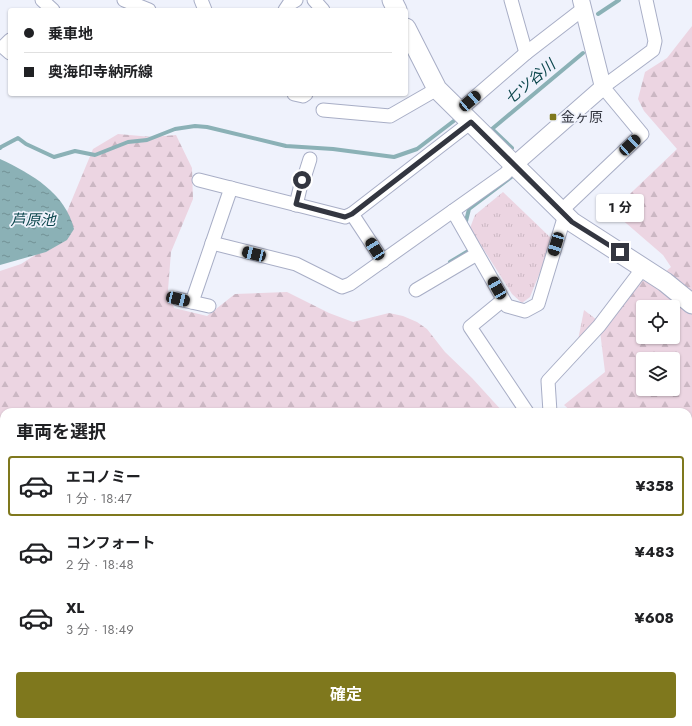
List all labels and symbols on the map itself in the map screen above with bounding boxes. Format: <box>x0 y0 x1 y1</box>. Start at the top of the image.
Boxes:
water label: 七ツ谷川 <box>500 53 562 110</box>
car <box>457 89 483 113</box>
place label: 金ヶ原 <box>561 107 603 127</box>
marker: 金ヶ原 <box>548 112 558 122</box>
car <box>617 132 643 158</box>
route start <box>293 171 311 189</box>
callout: 1 分 <box>596 194 644 222</box>
water label: 芦原池 <box>10 209 57 231</box>
car <box>547 231 565 257</box>
car <box>363 236 387 262</box>
route end <box>611 243 629 261</box>
car <box>241 245 267 263</box>
car <box>486 275 508 301</box>
car <box>165 290 191 308</box>

